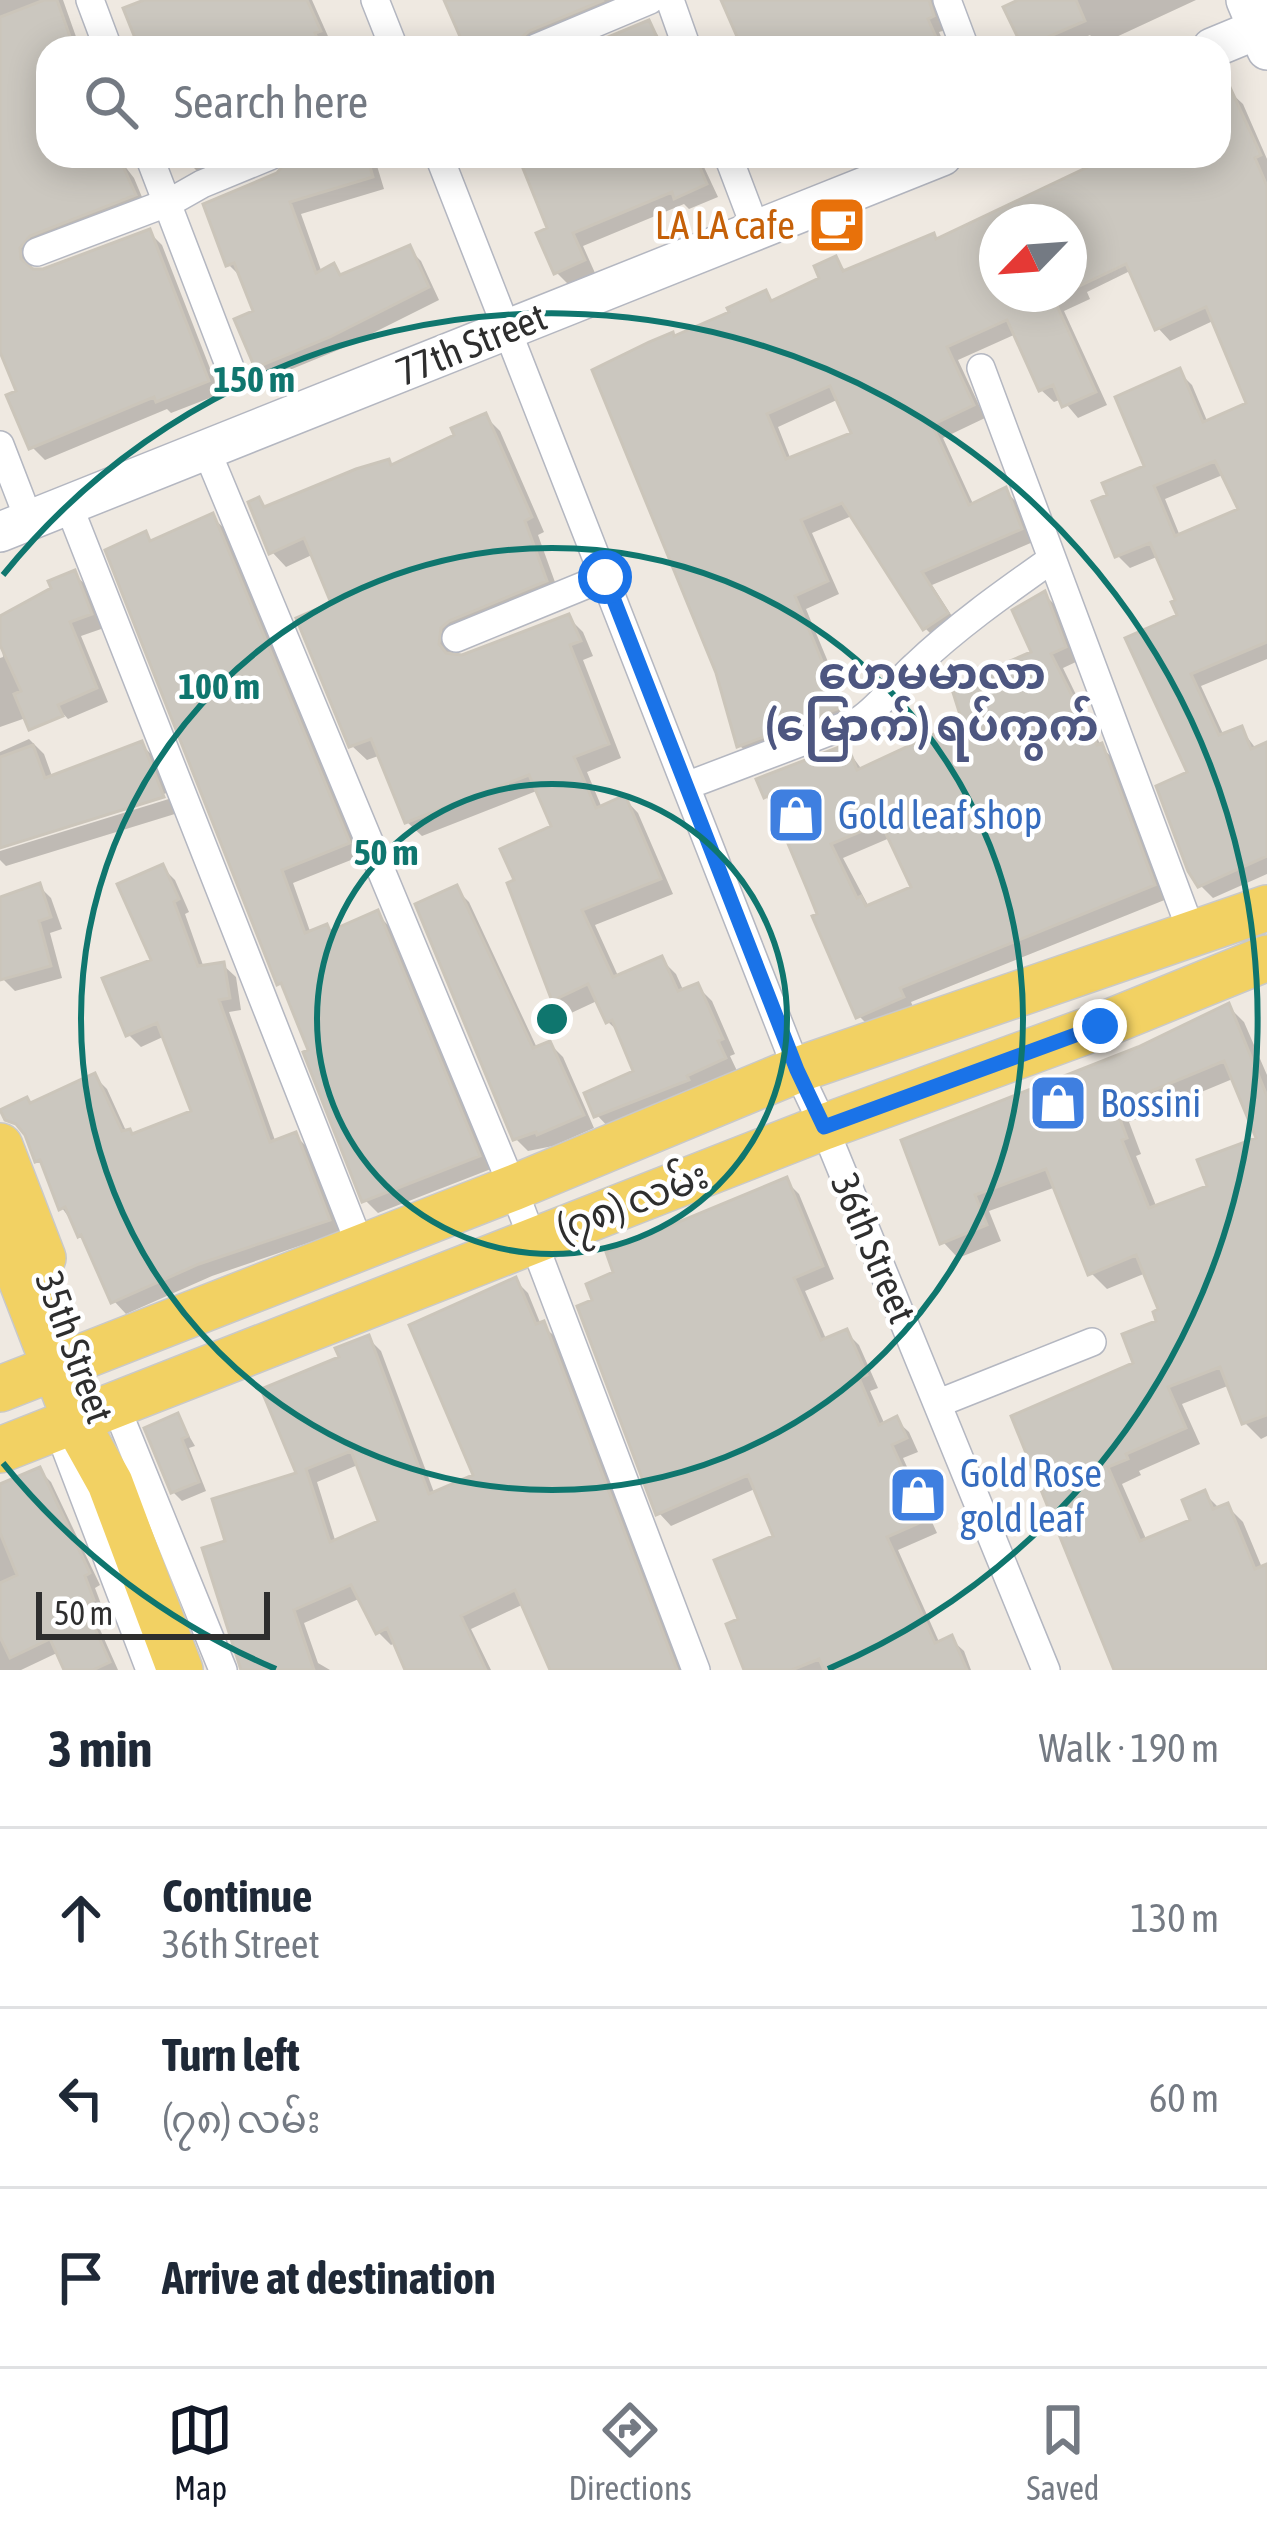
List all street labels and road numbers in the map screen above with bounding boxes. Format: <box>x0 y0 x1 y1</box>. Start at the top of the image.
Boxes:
street label: 77th Street <box>390 294 552 394</box>
street label: (၇၈) လမ်း <box>549 1149 717 1259</box>
street label: 36th Street <box>823 1167 925 1329</box>
street label: 35th Street <box>27 1265 123 1429</box>

